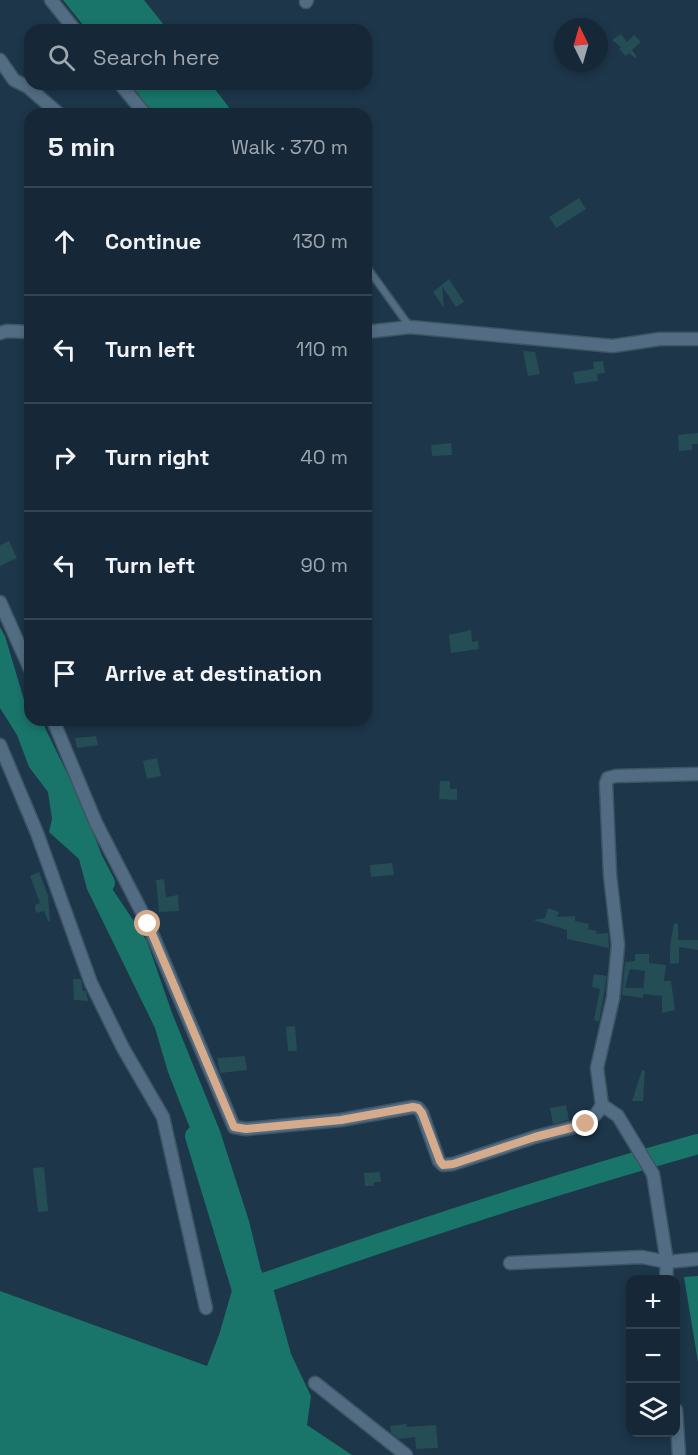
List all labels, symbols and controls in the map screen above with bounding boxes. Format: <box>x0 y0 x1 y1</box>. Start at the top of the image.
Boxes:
north arrow <box>554 18 608 72</box>
search box <box>24 24 372 90</box>
icon: search <box>45 41 78 74</box>
text: Search here <box>93 43 220 71</box>
text: 5 min <box>48 130 115 164</box>
text: Walk · 370 m <box>231 134 348 160</box>
icon: ahead <box>48 225 81 258</box>
text: Continue <box>105 227 201 255</box>
text: 130 m <box>292 228 348 254</box>
icon: left <box>48 333 81 366</box>
text: Turn left <box>105 335 195 363</box>
text: 110 m <box>296 336 348 362</box>
icon: right <box>48 441 81 474</box>
text: Turn right <box>105 443 210 471</box>
text: 40 m <box>300 444 348 470</box>
icon: left <box>48 549 81 582</box>
text: Turn left <box>105 551 195 579</box>
text: 90 m <box>301 552 348 578</box>
icon: arrive <box>48 657 81 690</box>
text: Arrive at destination <box>105 659 322 687</box>
route start <box>134 910 160 936</box>
route end <box>572 1110 598 1136</box>
map controls <box>626 1275 680 1437</box>
button: + <box>626 1275 680 1329</box>
button: − <box>626 1329 680 1383</box>
button: layers <box>626 1383 680 1437</box>

